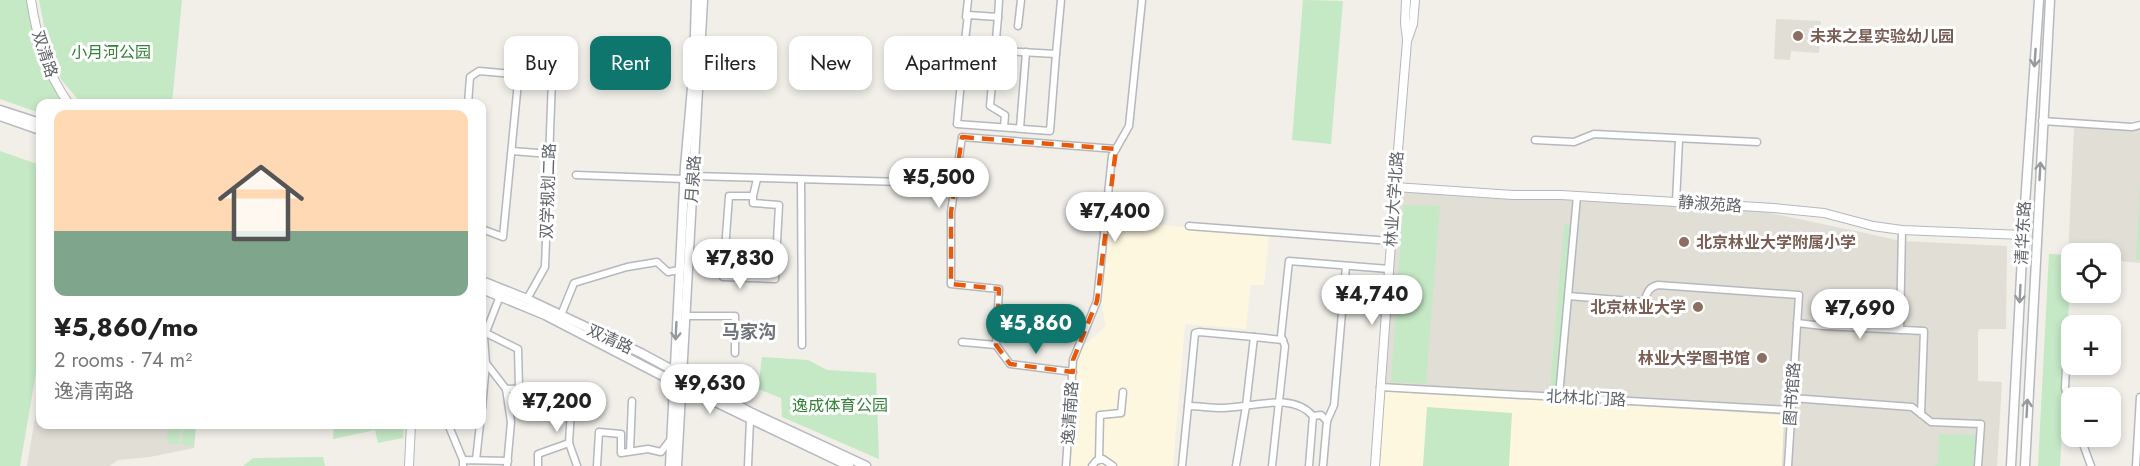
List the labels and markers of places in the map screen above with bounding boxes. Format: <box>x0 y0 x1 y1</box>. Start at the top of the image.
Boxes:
place label: 未来之星实验幼儿园 <box>1810 25 1954 48</box>
marker: 未来之星实验幼儿园 <box>1791 29 1805 43</box>
pin: ¥5,500 <box>890 158 988 209</box>
pin: ¥7,400 <box>1066 192 1164 243</box>
place label: 北京林业大学附属小学 <box>1696 231 1856 254</box>
marker: 北京林业大学附属小学 <box>1677 235 1691 249</box>
pin: ¥7,830 <box>691 239 789 290</box>
pin: ¥4,740 <box>1323 275 1421 326</box>
pin: ¥7,690 <box>1811 289 1909 340</box>
place label: 北京林业大学 <box>1590 296 1686 319</box>
marker: 北京林业大学 <box>1691 300 1705 314</box>
pin: ¥5,860 <box>987 304 1085 355</box>
place label: 林业大学图书馆 <box>1638 347 1750 370</box>
marker: 林业大学图书馆 <box>1755 351 1769 365</box>
pin: ¥9,630 <box>661 364 759 415</box>
pin: ¥7,200 <box>508 382 606 433</box>

